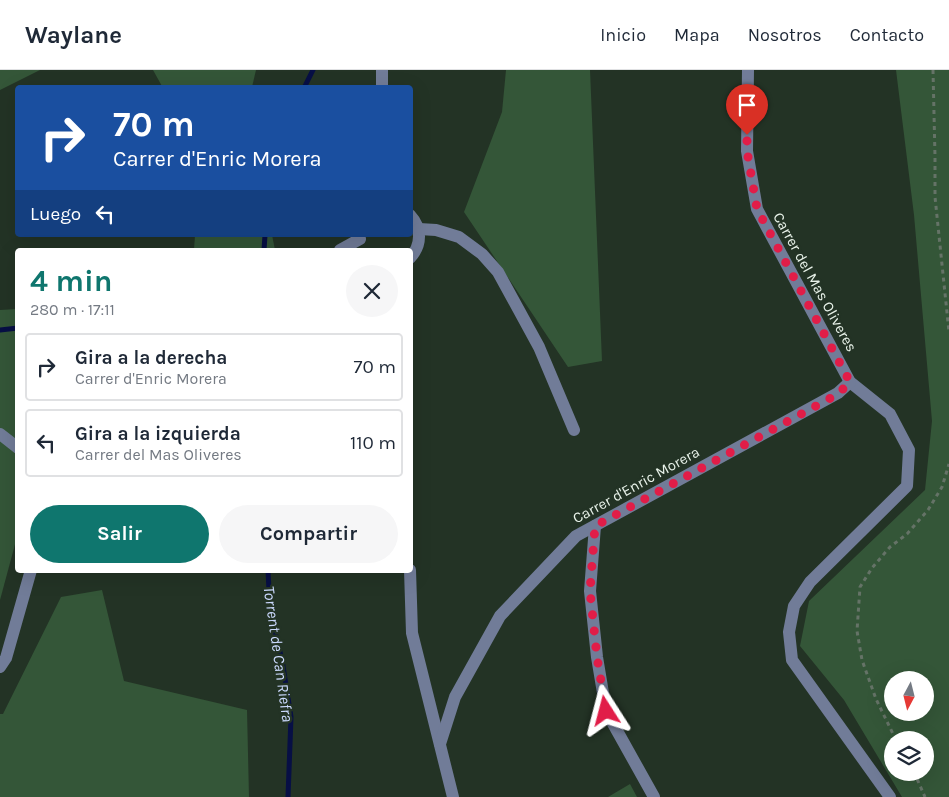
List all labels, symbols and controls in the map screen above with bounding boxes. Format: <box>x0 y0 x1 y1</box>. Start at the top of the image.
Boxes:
text: Waylane <box>25 21 122 49</box>
text: Inicio <box>600 24 646 46</box>
text: Mapa <box>674 24 720 46</box>
text: Nosotros <box>748 24 822 46</box>
text: Contacto <box>850 24 924 46</box>
pin <box>726 84 768 135</box>
icon: arrive <box>733 91 761 119</box>
text: 70 m <box>113 104 195 145</box>
icon: right <box>30 105 95 170</box>
text: Carrer d'Enric Morera <box>113 146 322 172</box>
icon: left <box>91 200 119 228</box>
text: Luego <box>30 203 81 225</box>
street label: Carrer del Mas Oliveres <box>769 209 861 355</box>
text: 4 min <box>30 263 112 299</box>
button: close <box>346 265 398 317</box>
text: 280 m · 17:11 <box>30 300 115 319</box>
text: Gira a la derecha <box>75 347 227 369</box>
icon: right <box>32 353 60 381</box>
text: 70 m <box>354 356 396 378</box>
text: Carrer d'Enric Morera <box>75 369 227 388</box>
text: Gira a la izquierda <box>75 423 241 445</box>
icon: left <box>32 429 60 457</box>
text: 110 m <box>350 432 396 454</box>
street label: Carrer d'Enric Morera <box>569 443 703 527</box>
text: Carrer del Mas Oliveres <box>75 445 242 464</box>
button: Salir <box>30 505 209 563</box>
button: Compartir <box>219 505 398 563</box>
water label: Torrent de Can Riefra <box>260 585 297 723</box>
north arrow <box>884 671 934 721</box>
map controls <box>884 671 934 781</box>
position arrow <box>579 684 631 736</box>
button: layers <box>884 731 934 781</box>

